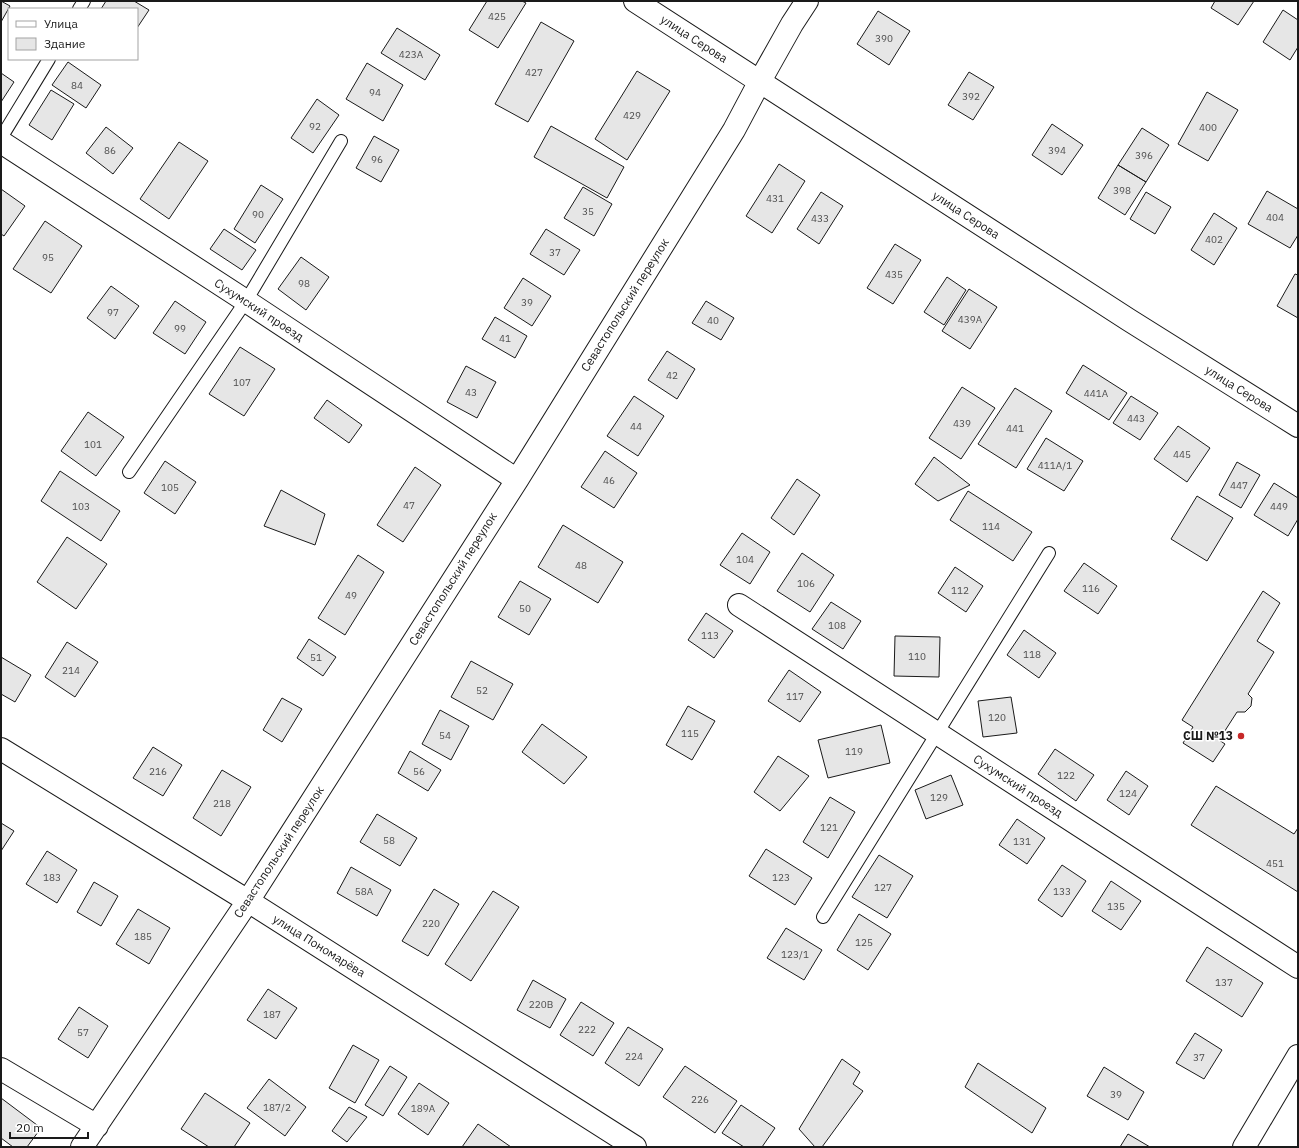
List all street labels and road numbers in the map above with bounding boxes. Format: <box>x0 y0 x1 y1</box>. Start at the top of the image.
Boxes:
street label: улица Серова <box>658 11 731 66</box>
street label: улица Серова <box>930 187 1003 242</box>
street label: Севастопольский переулок <box>577 235 672 374</box>
street label: Сухумский проезд <box>212 275 307 344</box>
street label: улица Серова <box>1203 362 1276 416</box>
street label: Севастопольский переулок <box>405 509 500 648</box>
street label: Сухумский проезд <box>971 751 1066 820</box>
street label: Севастопольский переулок <box>230 783 327 921</box>
street label: улица Пономарёва <box>270 911 369 980</box>

